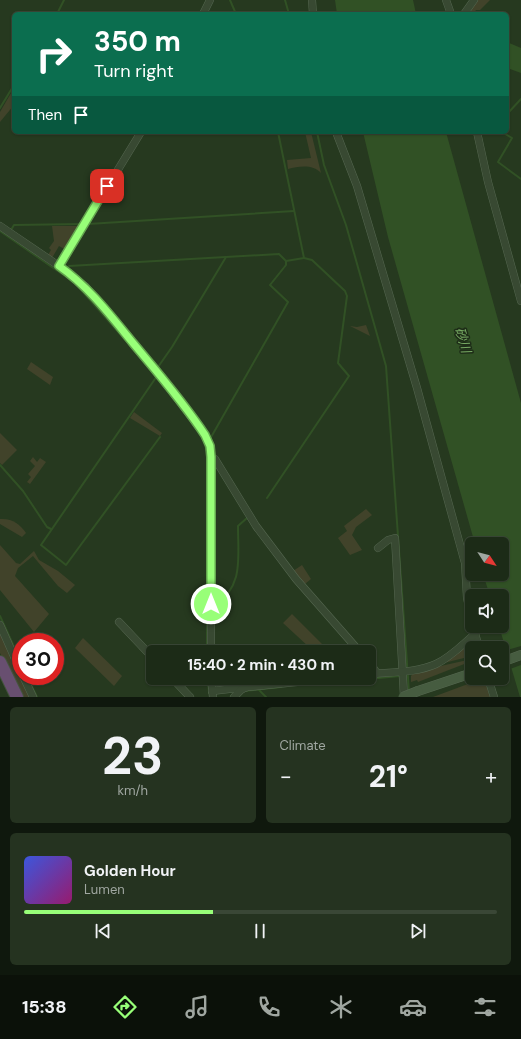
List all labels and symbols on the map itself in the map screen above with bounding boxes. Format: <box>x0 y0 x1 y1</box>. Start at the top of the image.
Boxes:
pin <box>90 169 124 203</box>
water label: 砂川 <box>451 325 475 357</box>
north arrow <box>465 537 509 581</box>
position arrow <box>190 583 232 625</box>
speed limit sign: 30 <box>12 633 64 685</box>

